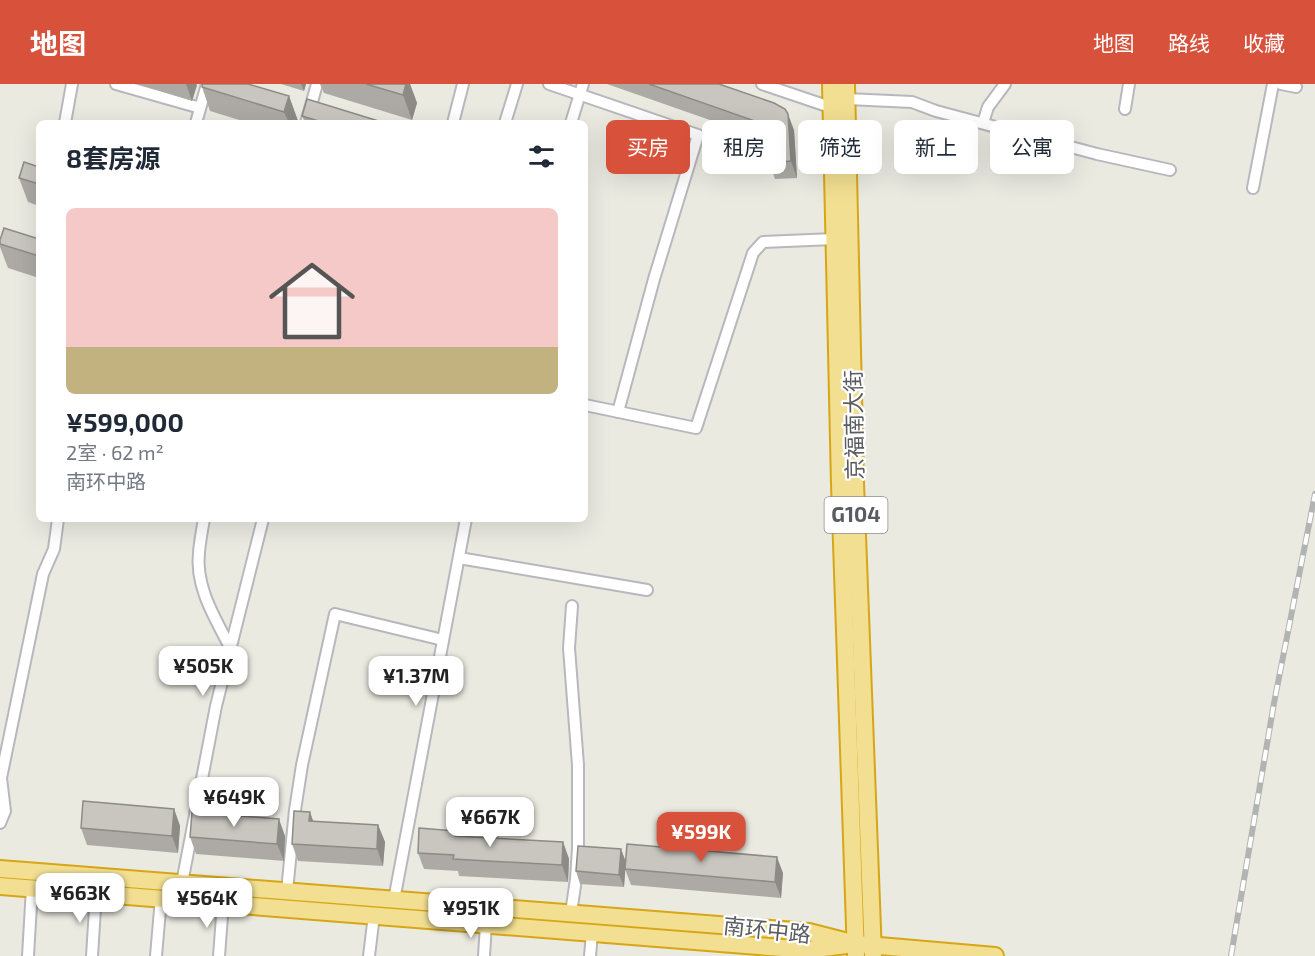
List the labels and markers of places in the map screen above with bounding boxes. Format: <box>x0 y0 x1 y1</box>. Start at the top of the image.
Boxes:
pin: ¥505K <box>161 646 245 697</box>
pin: ¥1.37M <box>367 656 465 707</box>
pin: ¥649K <box>192 777 276 828</box>
pin: ¥667K <box>448 797 532 848</box>
pin: ¥599K <box>659 812 743 863</box>
pin: ¥663K <box>38 873 122 924</box>
pin: ¥564K <box>165 878 249 929</box>
pin: ¥951K <box>429 888 513 939</box>

